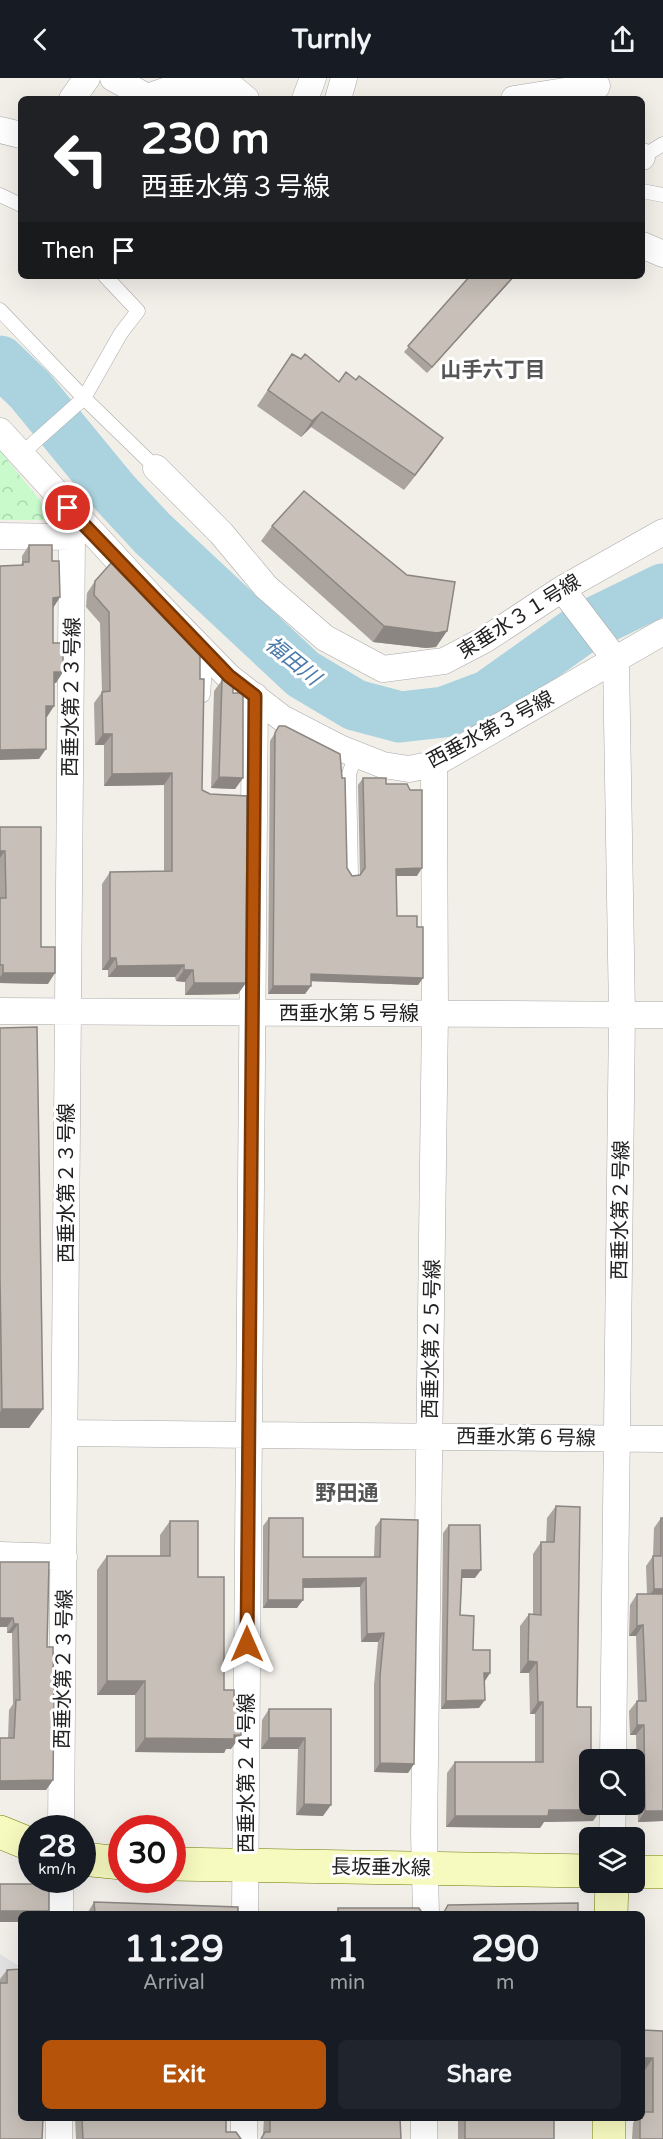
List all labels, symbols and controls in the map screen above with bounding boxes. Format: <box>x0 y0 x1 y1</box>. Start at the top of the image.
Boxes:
icon: back <box>24 23 57 56</box>
text: Turnly <box>292 23 371 56</box>
icon: share <box>606 23 639 56</box>
text: 230 m <box>141 114 270 165</box>
icon: left <box>42 120 120 198</box>
text: 西垂水第３号線 <box>141 171 330 204</box>
icon: arrive <box>107 234 140 267</box>
text: Then <box>42 238 95 264</box>
district label: 山手六丁目 <box>441 358 546 383</box>
pin <box>42 482 93 533</box>
icon: arrive <box>51 491 84 524</box>
street label: 東垂水３１号線 <box>454 570 585 664</box>
street label: 西垂水第２３号線 <box>59 617 85 777</box>
water label: 福田川 <box>260 632 327 692</box>
street label: 西垂水第３号線 <box>423 686 558 773</box>
street label: 西垂水第５号線 <box>279 1002 419 1026</box>
street label: 西垂水第２３号線 <box>55 1103 79 1263</box>
street label: 西垂水第２号線 <box>608 1140 634 1280</box>
street label: 西垂水第２５号線 <box>419 1259 445 1419</box>
street label: 西垂水第６号線 <box>456 1425 596 1451</box>
district label: 野田通 <box>316 1481 379 1506</box>
street label: 西垂水第２３号線 <box>51 1589 77 1749</box>
position arrow <box>215 1612 279 1676</box>
street label: 西垂水第２４号線 <box>235 1693 259 1853</box>
map controls <box>579 1749 645 1893</box>
button: search <box>579 1749 645 1815</box>
speed limit sign: 30 <box>108 1815 186 1893</box>
button: layers <box>579 1827 645 1893</box>
text: 28 <box>38 1828 76 1865</box>
street label: 長坂垂水線 <box>331 1855 431 1881</box>
text: km/h <box>38 1860 76 1878</box>
text: 11:29 <box>124 1928 224 1971</box>
text: 1 <box>336 1928 359 1971</box>
text: 290 <box>471 1928 539 1971</box>
text: Arrival <box>143 1971 205 1995</box>
text: min <box>330 1971 365 1995</box>
text: m <box>496 1971 514 1995</box>
button: Exit <box>42 2040 326 2109</box>
button: Share <box>338 2040 621 2109</box>

